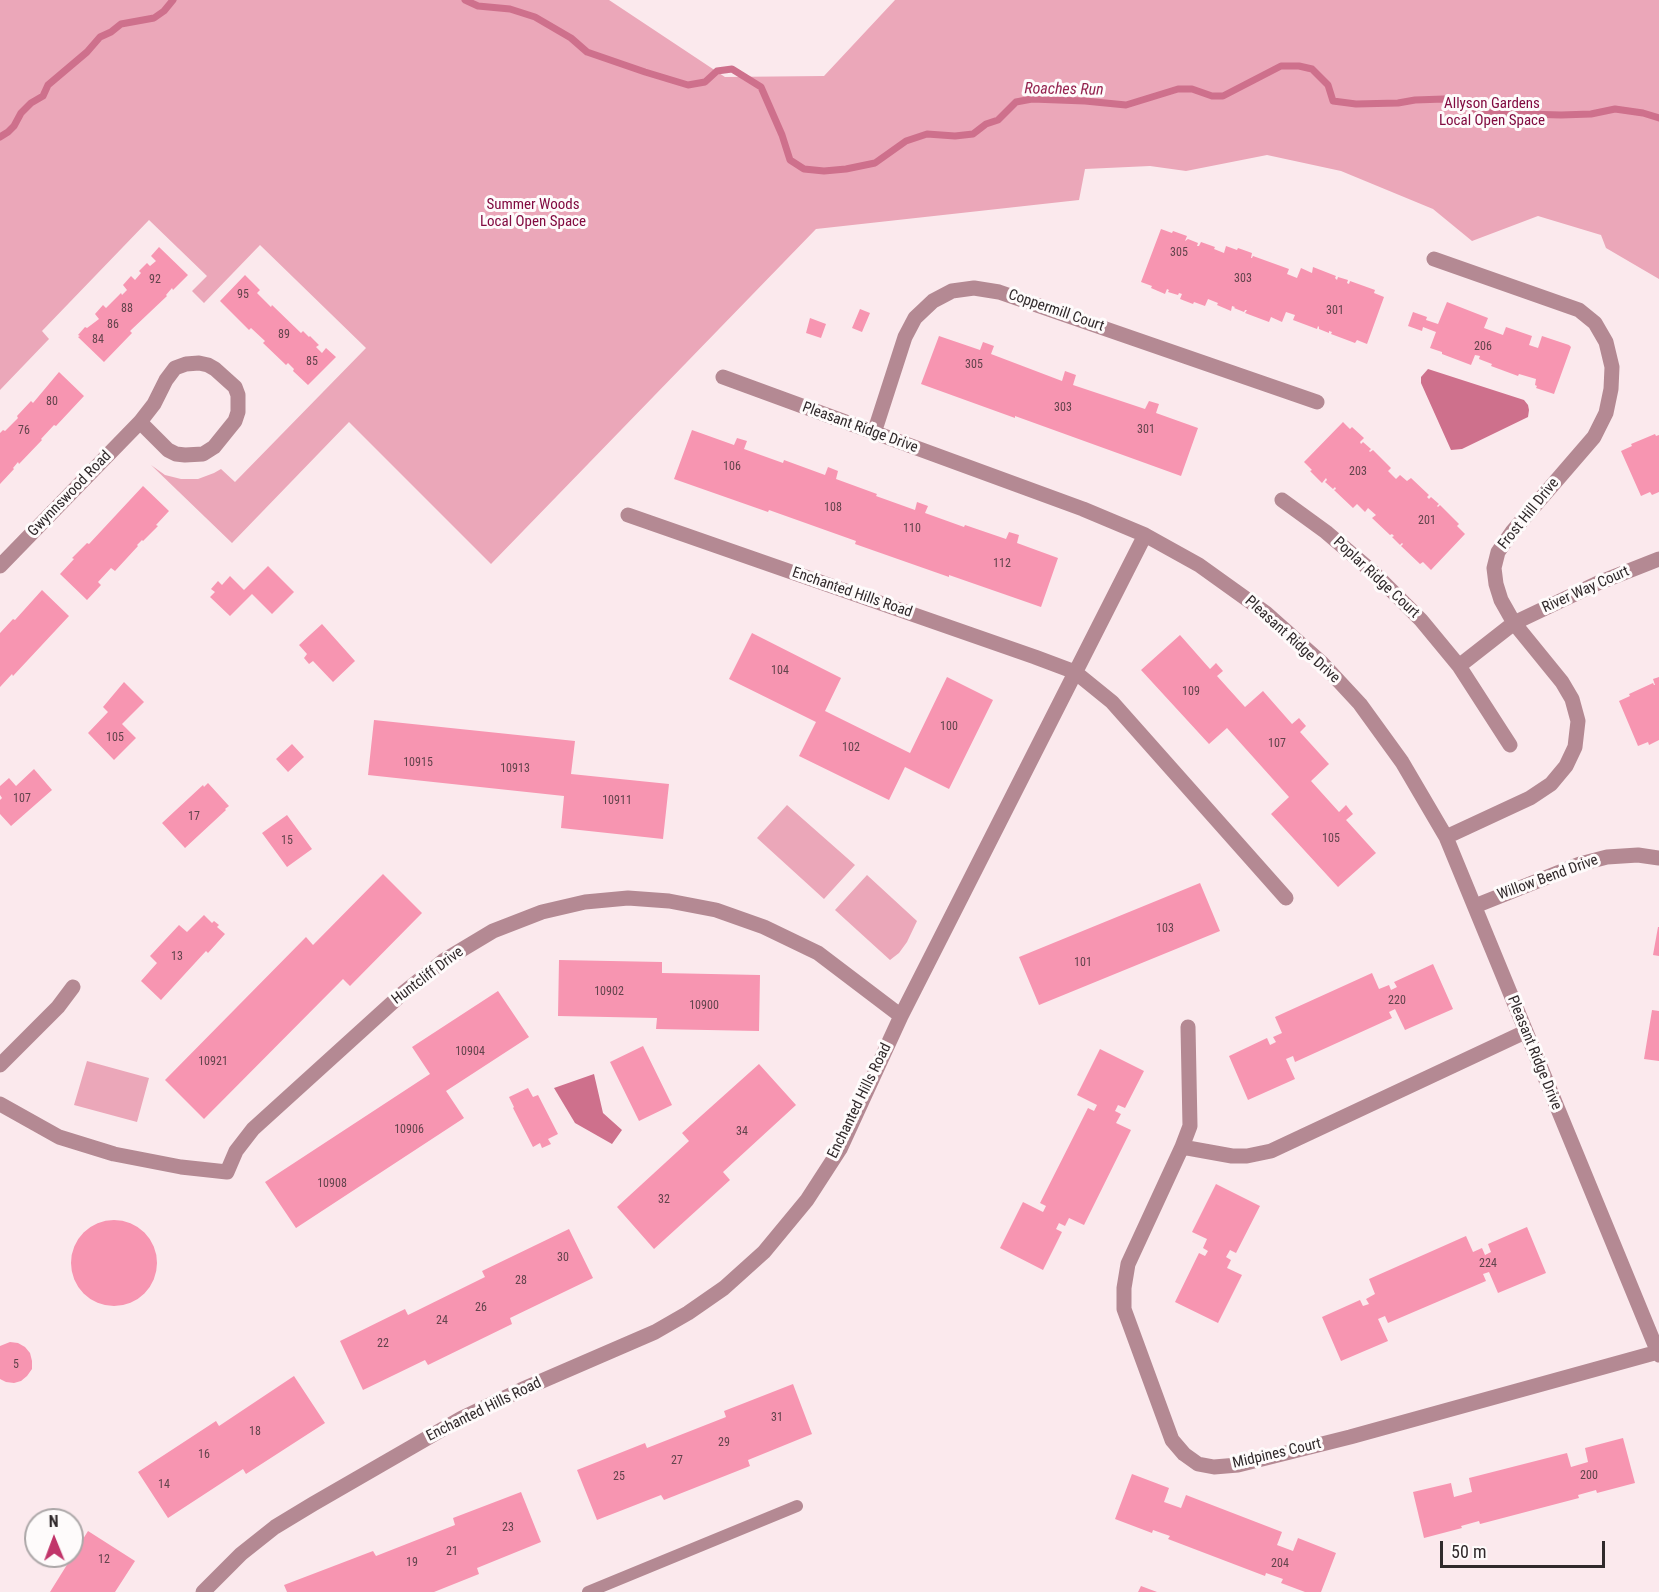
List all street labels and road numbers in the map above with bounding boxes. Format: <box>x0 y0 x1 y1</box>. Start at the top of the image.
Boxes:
street label: Coppermill Court <box>1006 286 1106 336</box>
street label: Pleasant Ridge Drive <box>800 399 920 457</box>
street label: Gwynnswood Road <box>25 447 115 541</box>
street label: Frost Hill Drive <box>1495 475 1563 553</box>
street label: Poplar Ridge Court <box>1329 534 1423 622</box>
street label: River Way Court <box>1540 563 1632 617</box>
street label: Enchanted Hills Road <box>790 564 914 622</box>
street label: Pleasant Ridge Drive <box>1241 593 1343 687</box>
street label: Willow Bend Drive <box>1495 851 1601 905</box>
street label: Huntcliff Drive <box>389 943 467 1009</box>
street label: Pleasant Ridge Drive <box>1503 993 1565 1113</box>
street label: Enchanted Hills Road <box>824 1041 896 1161</box>
street label: Enchanted Hills Road <box>424 1374 544 1446</box>
street label: Midpines Court <box>1231 1435 1323 1473</box>

